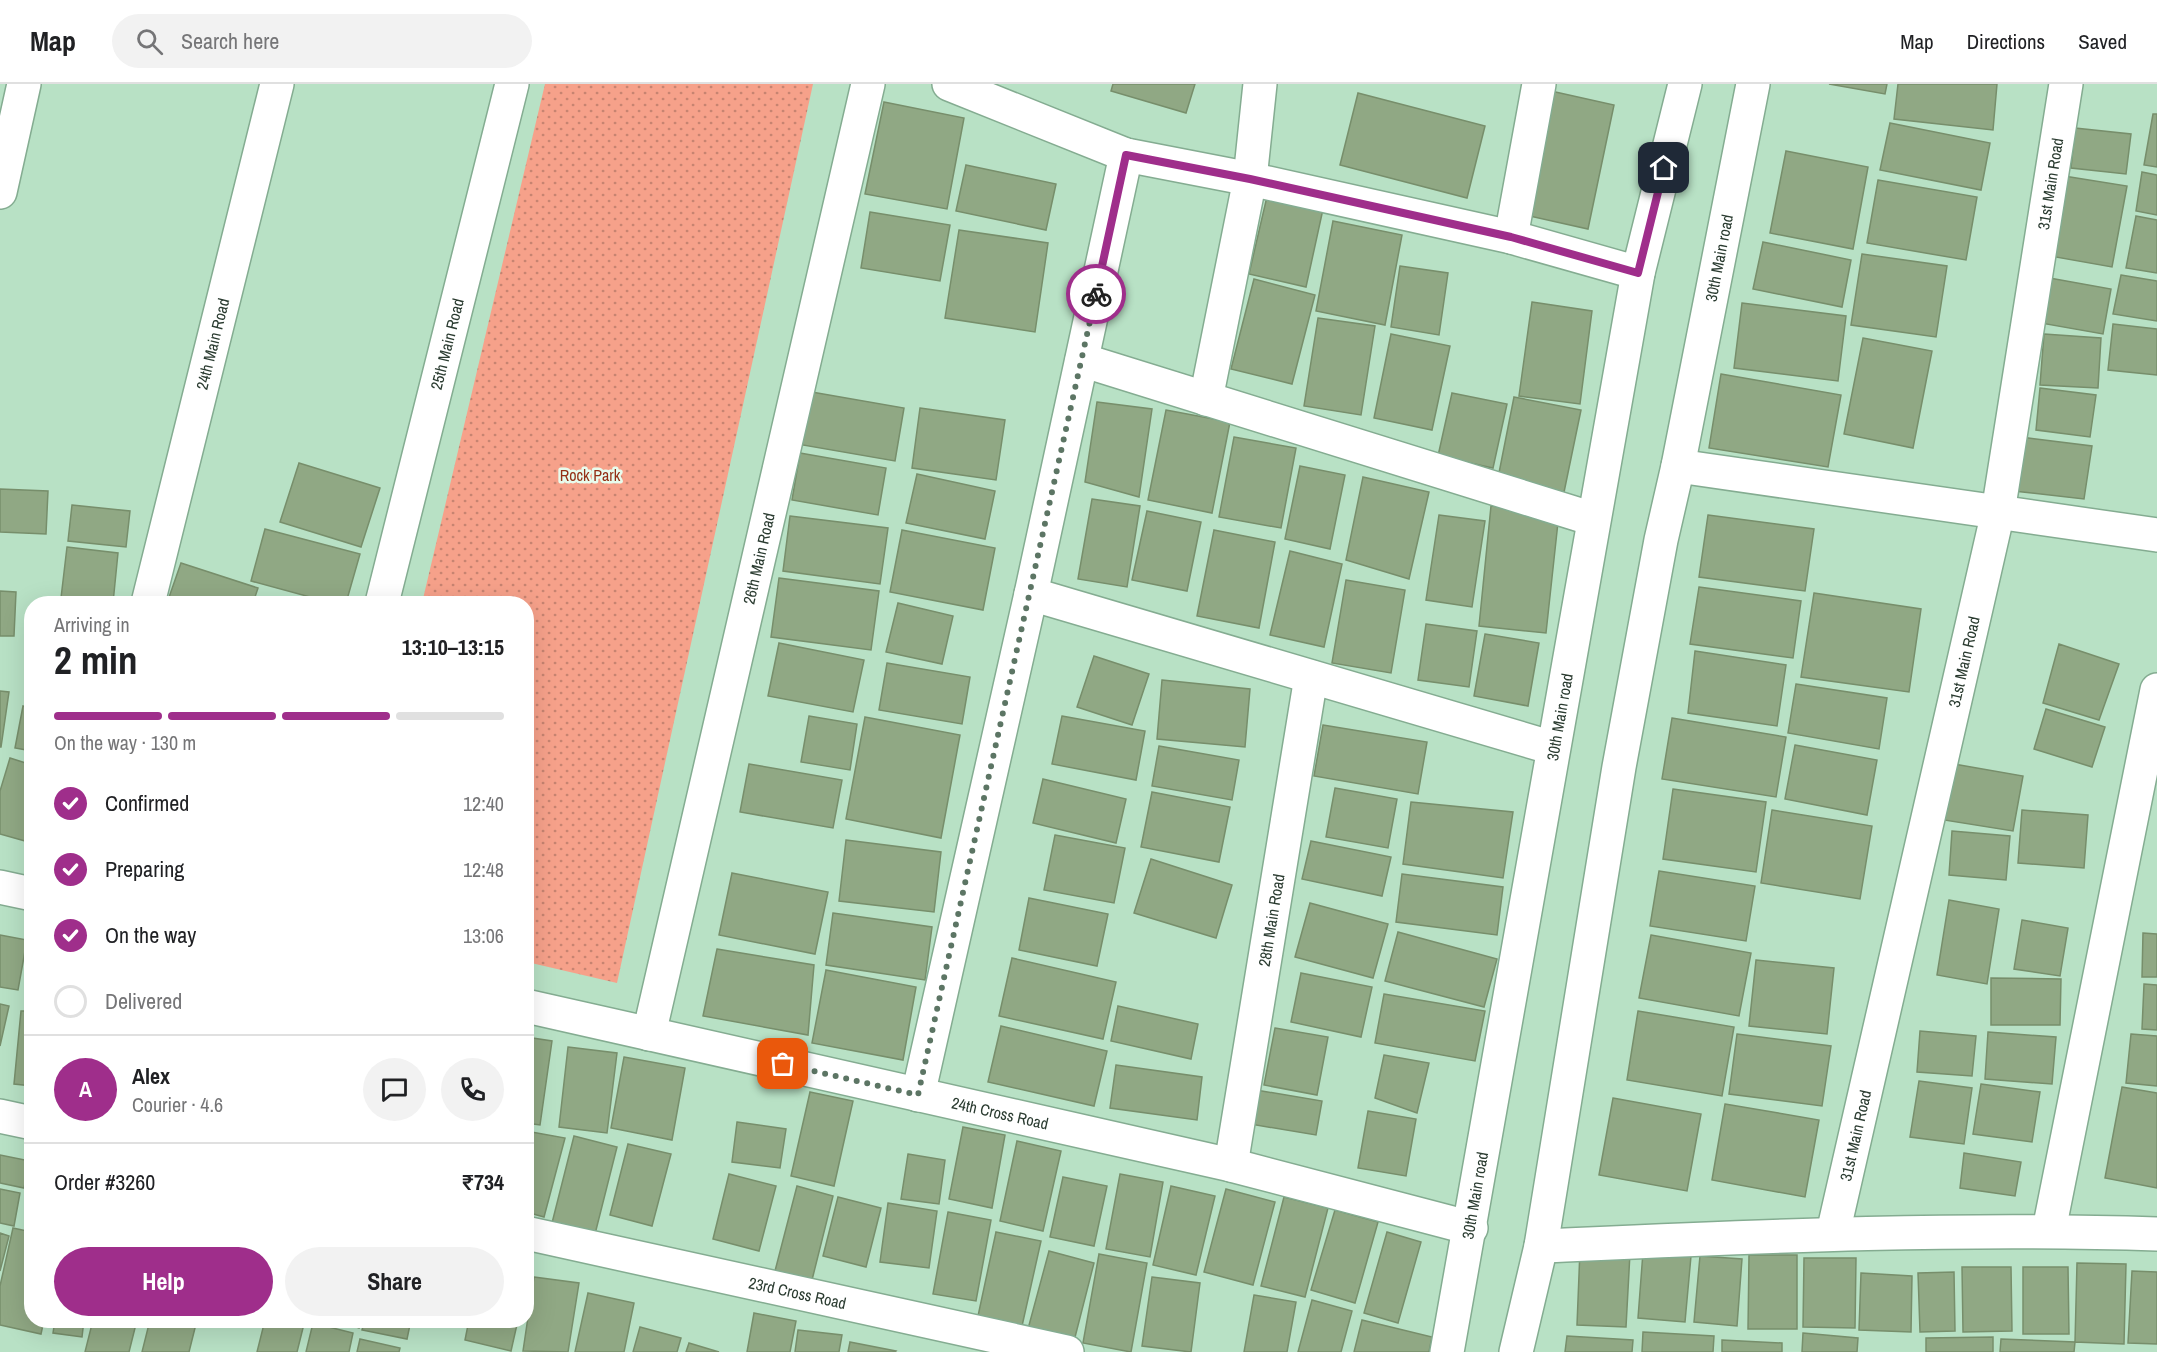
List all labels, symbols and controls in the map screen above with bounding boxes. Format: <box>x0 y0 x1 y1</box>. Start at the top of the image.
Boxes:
search box <box>112 14 532 68</box>
text: Map <box>30 22 76 60</box>
icon: search <box>133 25 166 58</box>
text: Search here <box>181 26 279 56</box>
text: Map <box>1900 27 1934 56</box>
text: Directions <box>1967 27 2045 56</box>
text: Saved <box>2078 27 2127 56</box>
street label: 31st Main Road <box>2032 136 2068 231</box>
pin <box>1638 142 1689 193</box>
icon: home <box>1647 151 1680 184</box>
street label: 30th Main road <box>1700 213 1738 303</box>
courier <box>1066 264 1126 324</box>
icon: bike <box>1080 278 1113 311</box>
street label: 24th Main Road <box>190 296 234 392</box>
street label: 25th Main Road <box>425 296 469 392</box>
park label: Rock Park <box>560 464 621 486</box>
street label: 26th Main Road <box>737 510 780 606</box>
text: Arriving in <box>54 611 130 638</box>
street label: 31st Main Road <box>1943 614 1985 709</box>
text: 13:10–13:15 <box>402 632 504 662</box>
text: 2 min <box>54 634 138 686</box>
street label: 30th Main road <box>1541 671 1578 762</box>
text: On the way · 130 m <box>54 729 196 756</box>
icon: check <box>54 787 87 820</box>
text: Confirmed <box>105 788 189 818</box>
text: 12:40 <box>463 790 504 817</box>
icon: check <box>54 853 87 886</box>
text: Preparing <box>105 854 184 884</box>
text: 12:48 <box>463 856 504 883</box>
street label: 28th Main Road <box>1253 872 1290 968</box>
icon: check <box>54 919 87 952</box>
text: On the way <box>105 920 196 950</box>
text: 13:06 <box>463 922 504 949</box>
text: Delivered <box>105 986 182 1016</box>
pin <box>757 1038 808 1089</box>
icon: bag <box>766 1047 799 1080</box>
button: chat <box>363 1058 426 1121</box>
button: phone <box>441 1058 504 1121</box>
text: Alex <box>132 1061 170 1091</box>
text: A <box>79 1074 92 1104</box>
street label: 31st Main Road <box>1834 1088 1876 1183</box>
text: Courier · 4.6 <box>132 1091 223 1118</box>
street label: 24th Cross Road <box>950 1091 1051 1134</box>
street label: 30th Main road <box>1456 1150 1493 1241</box>
text: Order #3260 <box>54 1167 155 1197</box>
text: ₹734 <box>461 1167 504 1197</box>
button: Help <box>54 1247 273 1316</box>
button: Share <box>285 1247 504 1316</box>
street label: 23rd Cross Road <box>747 1271 848 1314</box>

